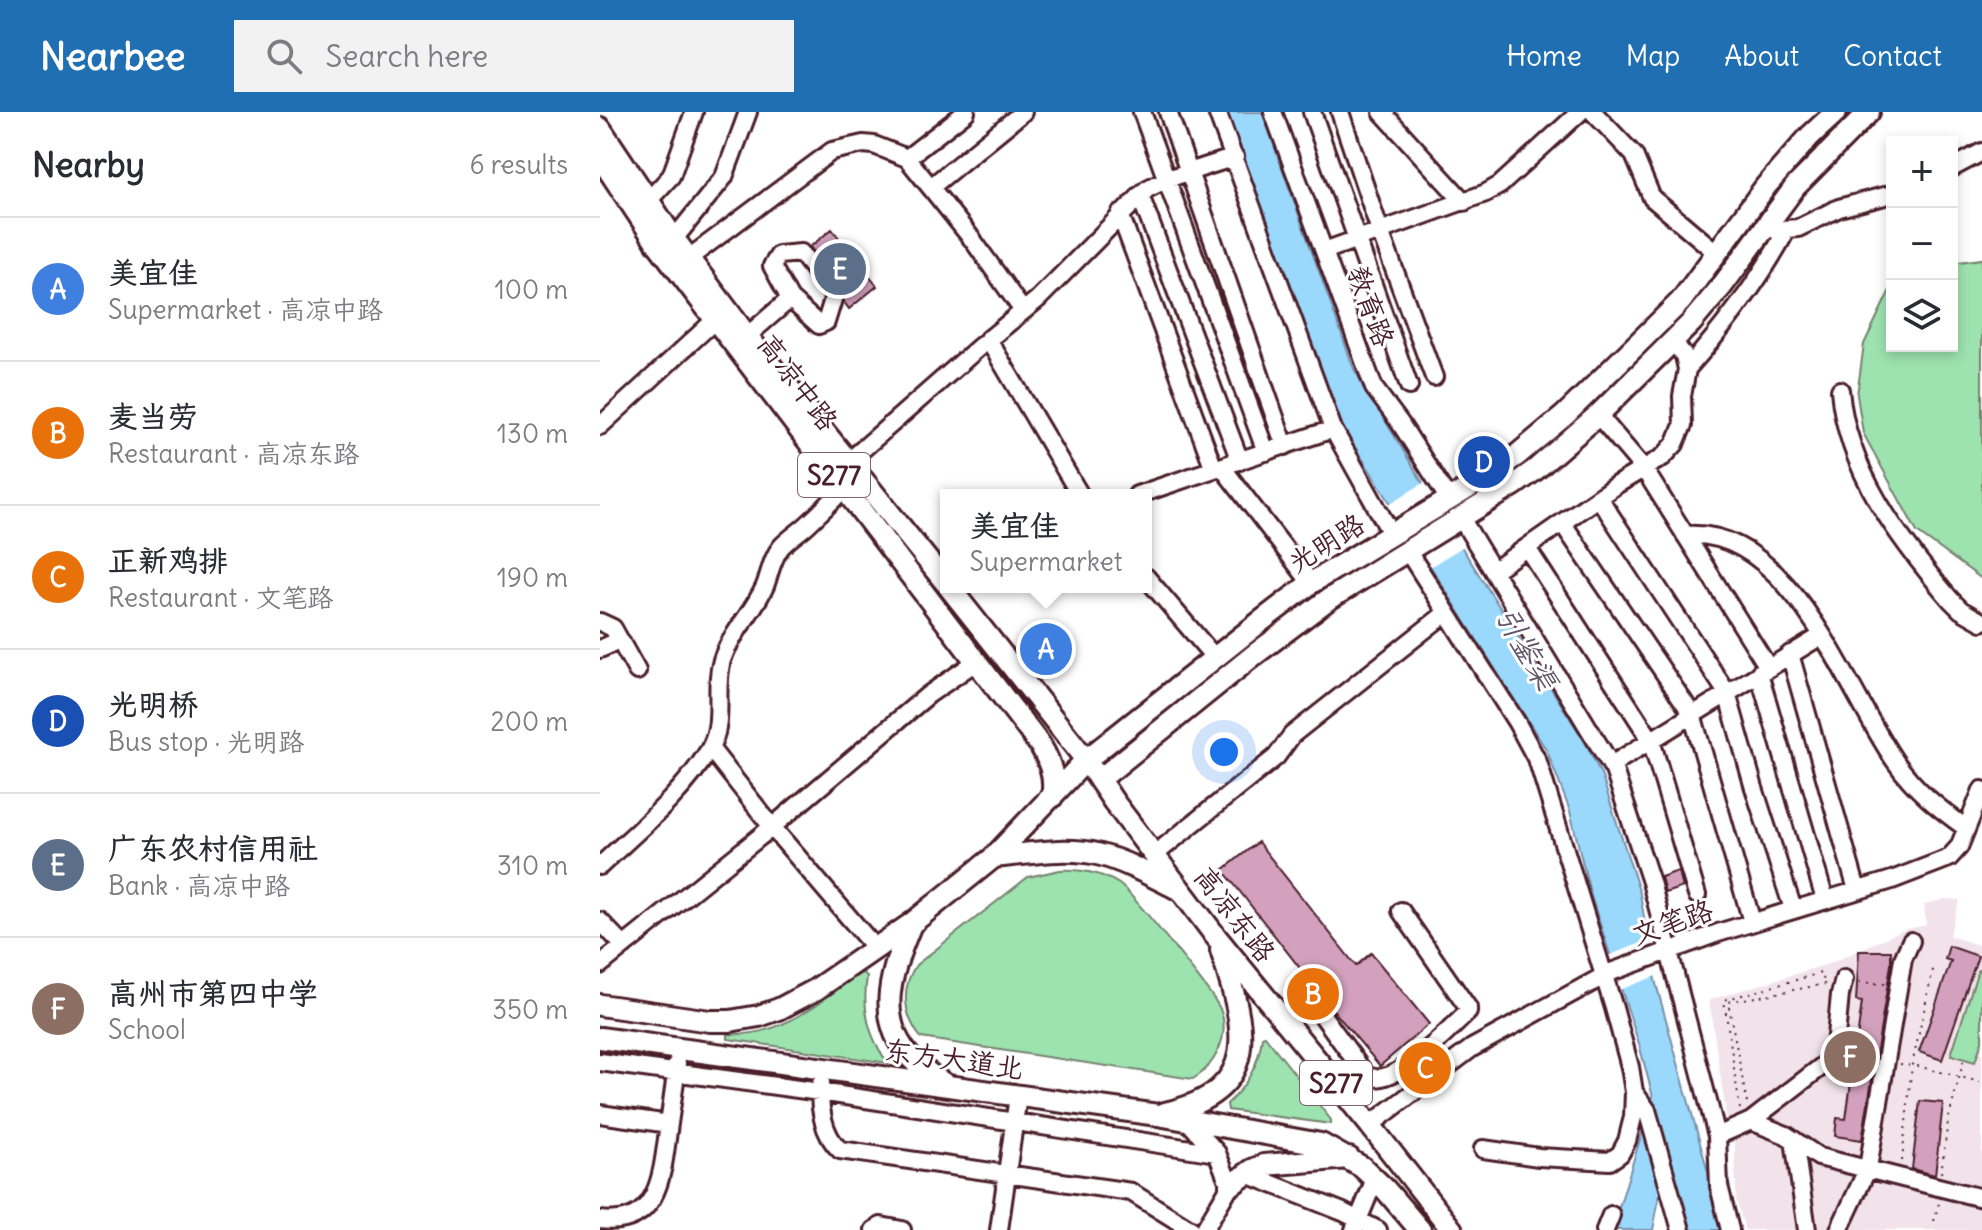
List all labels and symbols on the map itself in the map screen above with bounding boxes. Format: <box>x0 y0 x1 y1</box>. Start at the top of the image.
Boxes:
pin: E <box>814 239 866 299</box>
street label: 教育路 <box>1340 260 1402 352</box>
street label: 高凉中路 <box>750 326 846 438</box>
pin: D <box>1458 432 1510 492</box>
road number: S277 <box>798 453 870 497</box>
street label: 光明路 <box>1281 505 1371 581</box>
water label: 引鉴渠 <box>1488 600 1567 699</box>
pin: A <box>1020 619 1072 679</box>
your location <box>1204 732 1244 772</box>
street label: 高凉东路 <box>1186 859 1284 969</box>
street label: 文笔路 <box>1626 891 1718 953</box>
pin: B <box>1287 964 1339 1024</box>
pin: F <box>1824 1027 1876 1087</box>
street label: 东方大道北 <box>882 1031 1026 1087</box>
pin: C <box>1399 1038 1451 1098</box>
road number: S277 <box>1300 1061 1372 1105</box>

